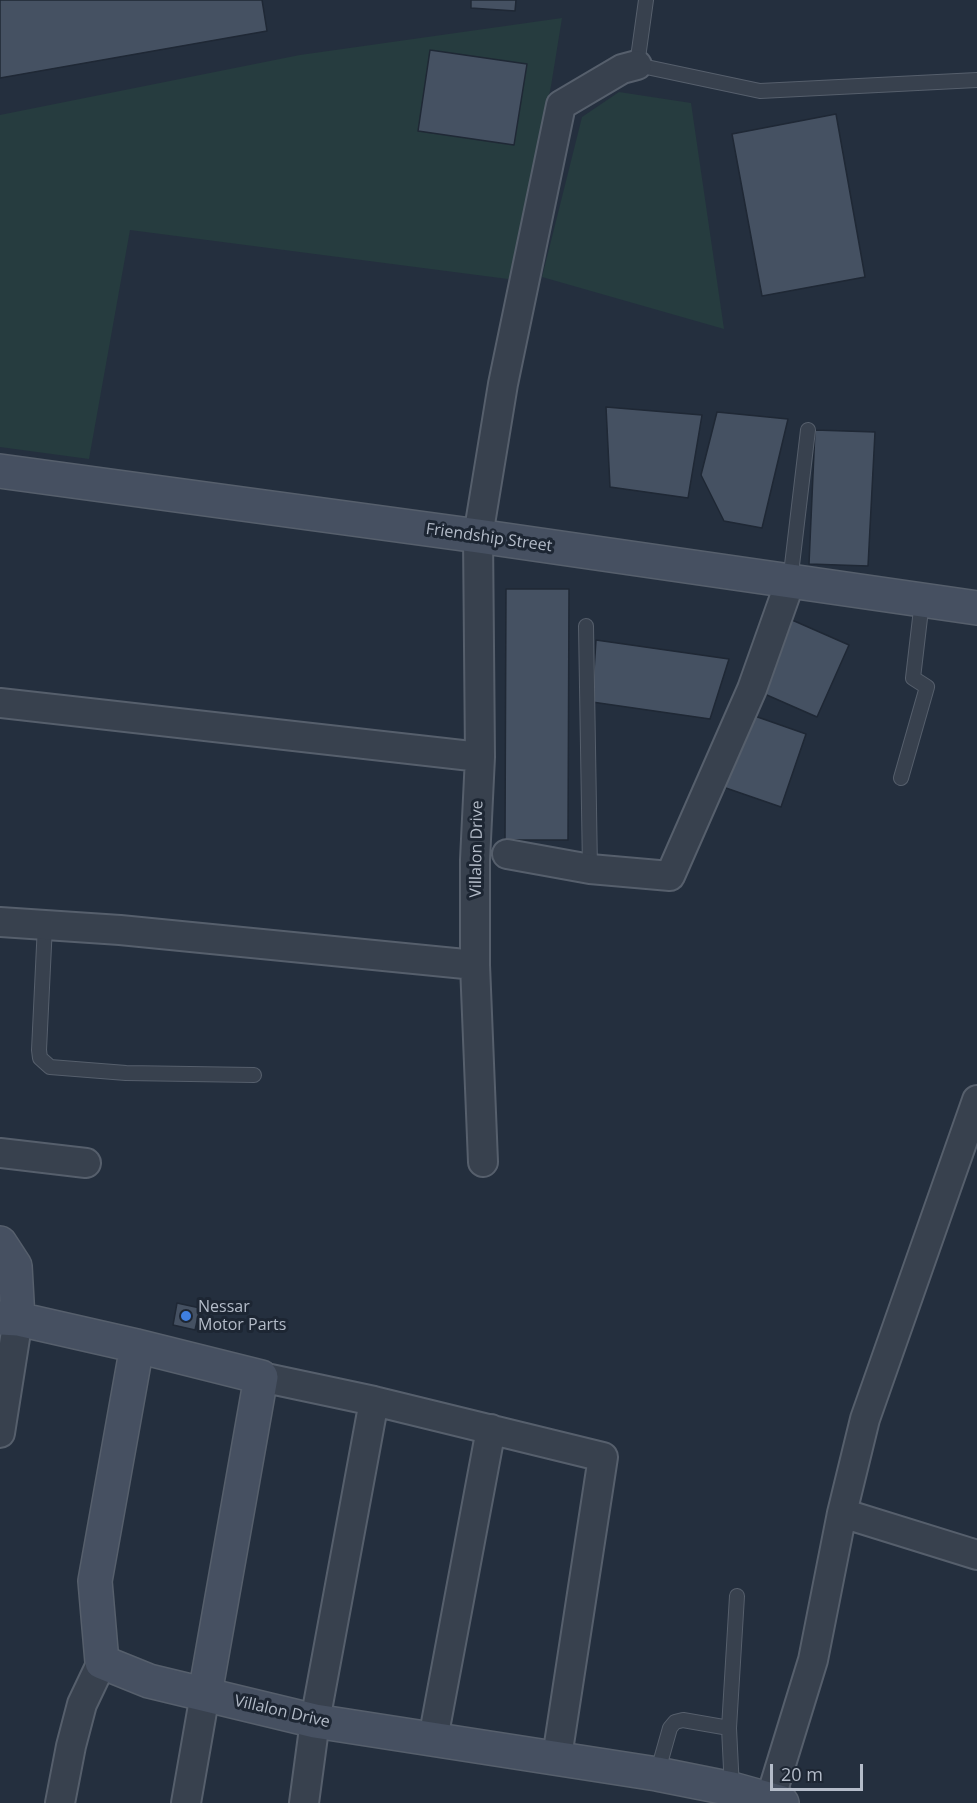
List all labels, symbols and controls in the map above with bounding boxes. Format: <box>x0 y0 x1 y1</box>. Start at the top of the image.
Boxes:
street label: Friendship Street <box>425 520 553 556</box>
street label: Villalon Drive <box>467 800 487 898</box>
place label: Nessar Motor Parts <box>198 1297 286 1335</box>
marker: Nessar Motor Parts <box>179 1309 193 1323</box>
street label: Villalon Drive <box>232 1692 332 1732</box>
scale bar <box>773 1752 866 1790</box>
text: 20 m <box>781 1762 823 1786</box>

